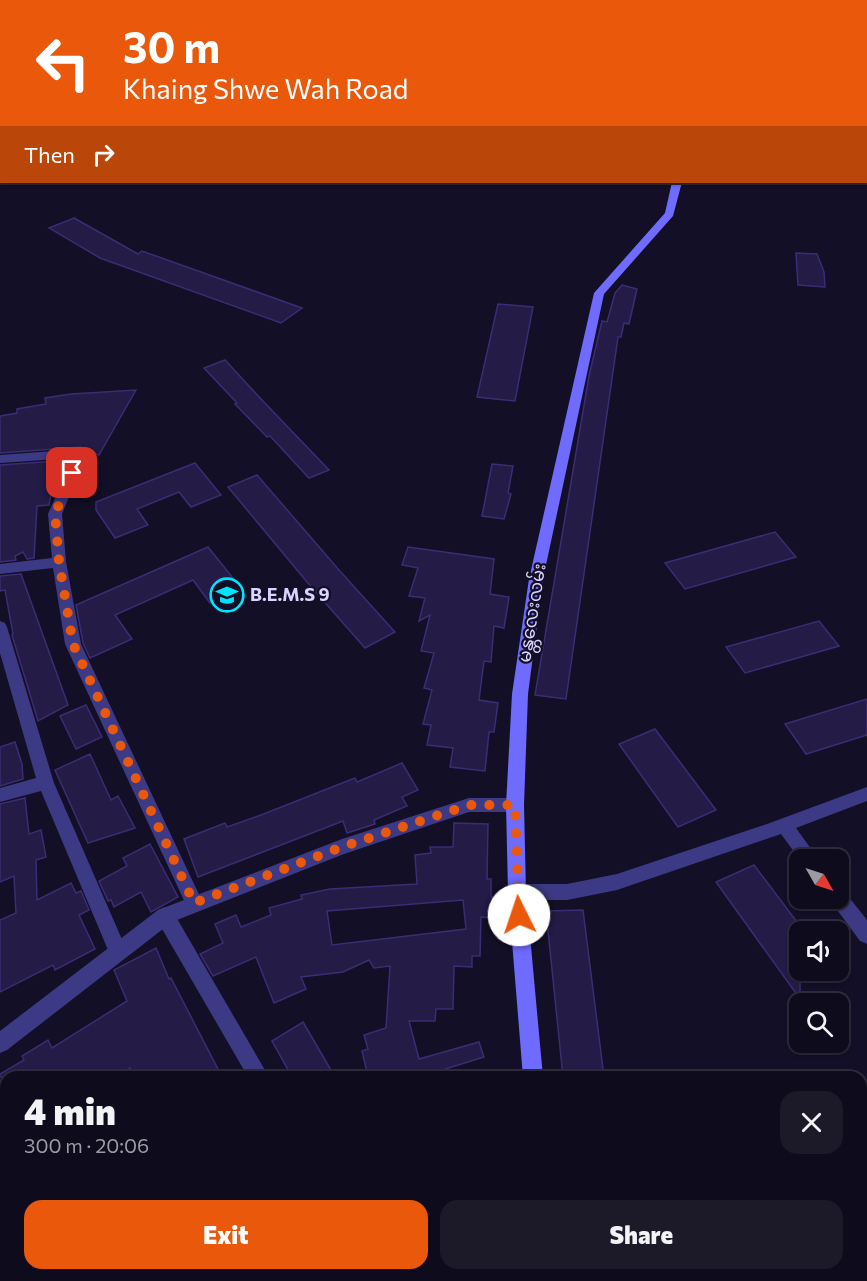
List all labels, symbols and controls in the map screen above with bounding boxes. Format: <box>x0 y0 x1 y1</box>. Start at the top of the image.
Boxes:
text: 30 m <box>123 20 220 72</box>
icon: left <box>24 24 102 102</box>
text: Khaing Shwe Wah Road <box>123 72 408 105</box>
icon: right <box>87 138 120 171</box>
text: Then <box>24 141 75 168</box>
pin <box>46 447 97 498</box>
icon: arrive <box>55 456 88 489</box>
street label: မန္တလေးလမ်း <box>511 562 555 665</box>
school or university icon: B.E.M.S 9 <box>209 577 245 613</box>
place label: B.E.M.S 9 <box>250 583 330 605</box>
north arrow <box>789 849 849 909</box>
map controls <box>789 849 849 1053</box>
position arrow <box>487 883 551 947</box>
button: sound <box>789 921 849 981</box>
button: search <box>789 993 849 1053</box>
text: 4 min <box>24 1088 116 1132</box>
button: close <box>780 1091 843 1154</box>
text: 300 m · 20:06 <box>24 1133 149 1157</box>
button: Exit <box>24 1200 428 1269</box>
button: Share <box>440 1200 843 1269</box>

